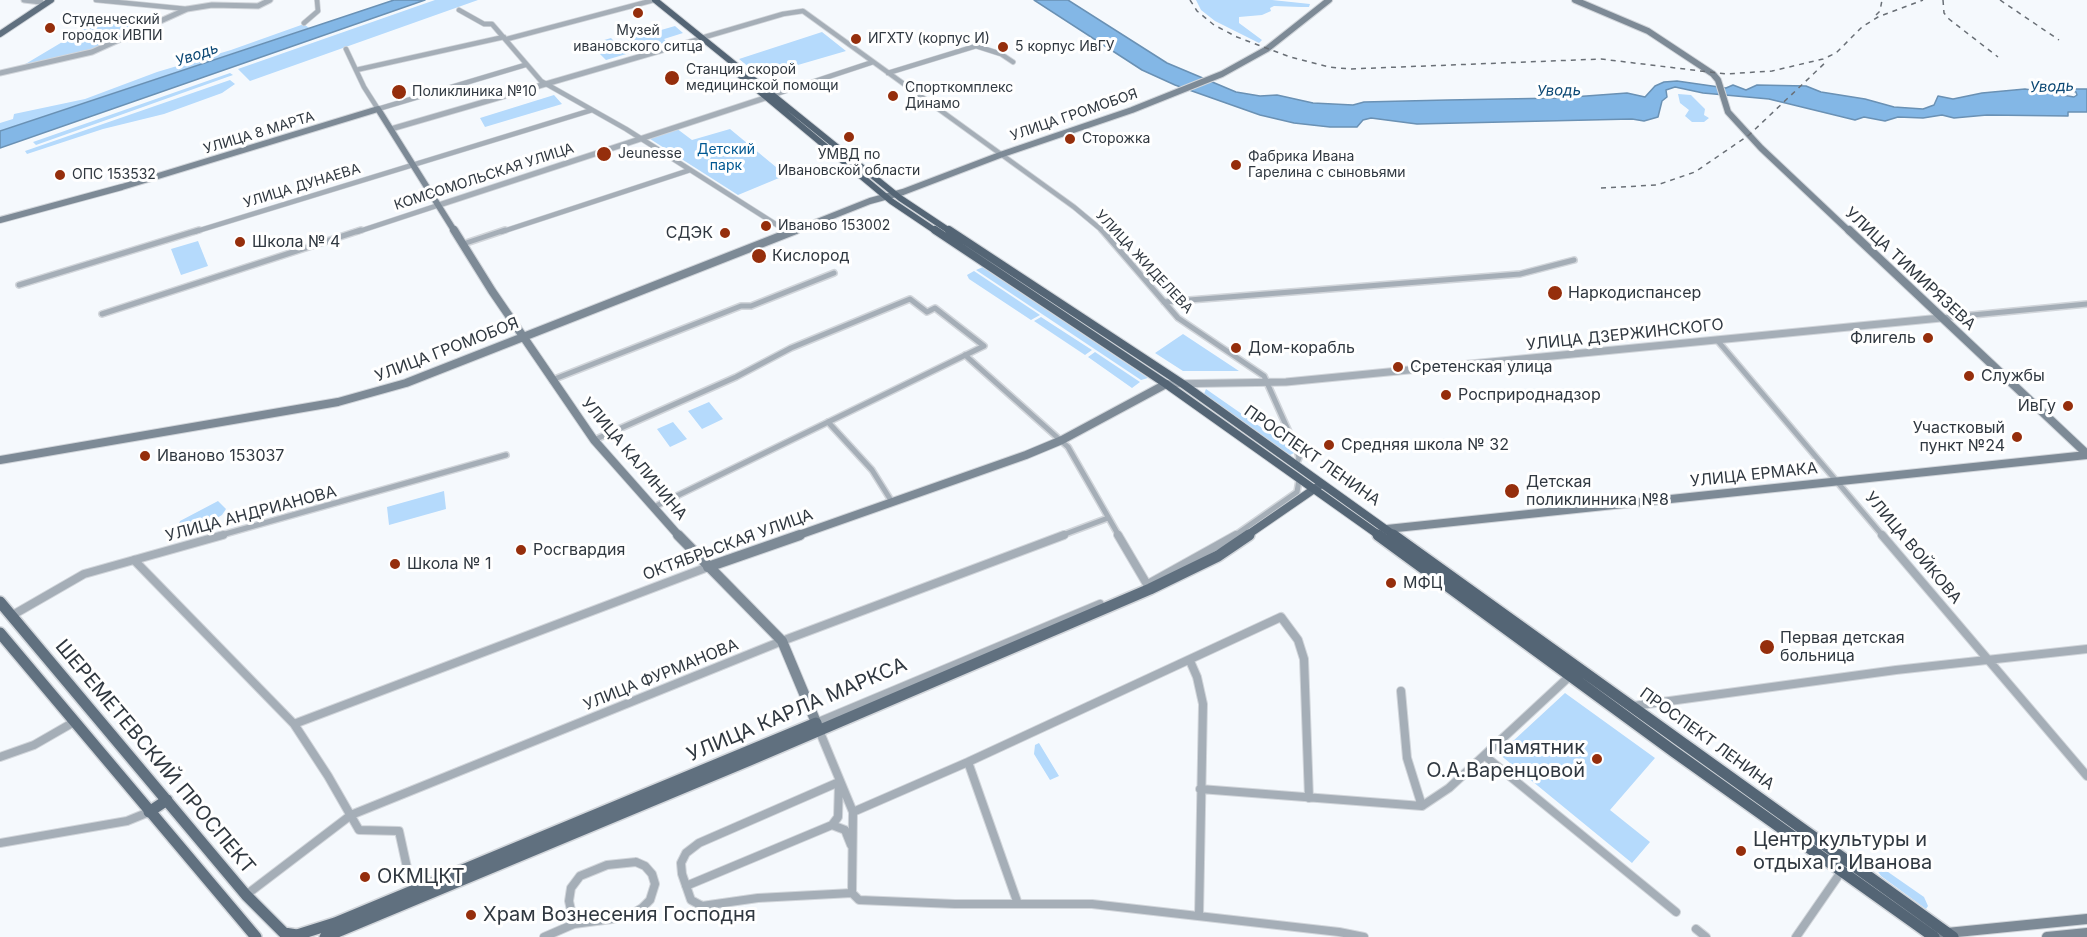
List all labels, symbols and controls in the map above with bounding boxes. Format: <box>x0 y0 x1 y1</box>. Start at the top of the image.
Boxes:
marker: Музей ивановского ситца <box>631 6 645 20</box>
place label: Студенческий городок ИВПИ <box>62 12 163 44</box>
marker: Студенческий городок ИВПИ <box>43 21 57 35</box>
place label: Музей ивановского ситца <box>573 23 703 56</box>
place label: ИГХТУ (корпус И) <box>868 31 990 47</box>
marker: ИГХТУ (корпус И) <box>849 32 863 46</box>
water label: Уводь <box>173 39 221 71</box>
place label: 5 корпус ИвГУ <box>1015 39 1115 55</box>
marker: 5 корпус ИвГУ <box>996 40 1010 54</box>
place label: Станция скорой медицинской помощи <box>686 62 839 94</box>
marker: Станция скорой медицинской помощи <box>663 69 681 87</box>
water label: Уводь <box>2030 77 2074 97</box>
place label: Спорткомплекс Динамо <box>905 80 1013 112</box>
water label: Уводь <box>1537 82 1581 100</box>
marker: Поликлиника №10 <box>390 83 408 101</box>
place label: Поликлиника №10 <box>412 84 537 100</box>
street label: УЛИЦА ГРОМОБОЯ <box>1008 85 1140 145</box>
marker: Спорткомплекс Динамо <box>886 89 900 103</box>
street label: УЛИЦА 8 МАРТА <box>202 108 316 158</box>
marker: УМВД по Ивановской области <box>842 130 856 144</box>
place label: Сторожка <box>1082 131 1150 147</box>
marker: Сторожка <box>1063 132 1077 146</box>
street label: КОМСОМОЛЬСКАЯ УЛИЦА <box>392 140 576 214</box>
park label: Детский парк <box>697 142 755 174</box>
marker: Jeunesse <box>595 145 613 163</box>
place label: Jeunesse <box>618 146 682 162</box>
place label: УМВД по Ивановской области <box>778 147 920 180</box>
place label: Фабрика Ивана Гарелина с сыновьями <box>1248 149 1406 182</box>
marker: Фабрика Ивана Гарелина с сыновьями <box>1229 158 1243 172</box>
street label: УЛИЦА ДУНАЕВА <box>242 160 362 212</box>
place label: ОПС 153532 <box>72 167 156 183</box>
marker: ОПС 153532 <box>53 168 67 182</box>
street label: УЛИЦА ТИМИРЯЗЕВА <box>1841 203 1979 335</box>
street label: УЛИЦА ЖИДЕЛЕВА <box>1092 207 1196 317</box>
place label: Иваново 153002 <box>778 218 890 234</box>
marker: Иваново 153002 <box>759 219 773 233</box>
place label: СДЭК <box>666 223 713 243</box>
marker: СДЭК <box>718 226 732 240</box>
place label: Школа № 4 <box>252 232 340 252</box>
marker: Школа № 4 <box>233 235 247 249</box>
place label: Кислород <box>772 246 850 266</box>
marker: Кислород <box>750 247 768 265</box>
place label: Наркодиспансер <box>1568 283 1701 303</box>
marker: Наркодиспансер <box>1546 284 1564 302</box>
street label: УЛИЦА ГРОМОБОЯ <box>372 314 522 386</box>
street label: УЛИЦА ДЗЕРЖИНСКОГО <box>1525 315 1725 355</box>
place label: Флигель <box>1850 328 1916 348</box>
marker: Флигель <box>1921 331 1935 345</box>
place label: Дом-корабль <box>1248 338 1355 358</box>
marker: Дом-корабль <box>1229 341 1243 355</box>
place label: Сретенская улица <box>1410 357 1552 377</box>
marker: Сретенская улица <box>1391 360 1405 374</box>
place label: Службы <box>1981 366 2045 386</box>
marker: Службы <box>1962 369 1976 383</box>
place label: Росприроднадзор <box>1458 385 1601 405</box>
marker: Росприроднадзор <box>1439 388 1453 402</box>
street label: УЛИЦА КАЛИНИНА <box>577 394 691 524</box>
place label: ИвГу <box>2018 396 2056 416</box>
marker: ИвГу <box>2061 399 2075 413</box>
street label: ПРОСПЕКТ ЛЕНИНА <box>1240 402 1384 510</box>
place label: Участковый пункт №24 <box>1913 418 2005 456</box>
marker: Участковый пункт №24 <box>2010 430 2024 444</box>
place label: Средняя школа № 32 <box>1341 435 1509 455</box>
marker: Средняя школа № 32 <box>1322 438 1336 452</box>
place label: Иваново 153037 <box>157 446 284 466</box>
marker: Иваново 153037 <box>138 449 152 463</box>
street label: УЛИЦА ЕРМАКА <box>1689 459 1819 491</box>
place label: Детская поликлинника №8 <box>1526 472 1669 510</box>
street label: УЛИЦА АНДРИАНОВА <box>163 482 339 546</box>
marker: Детская поликлинника №8 <box>1503 482 1521 500</box>
street label: УЛИЦА ВОЙКОВА <box>1861 488 1965 608</box>
street label: ОКТЯБРЬСКАЯ УЛИЦА <box>640 505 816 585</box>
place label: Росгвардия <box>533 540 625 560</box>
marker: Росгвардия <box>514 543 528 557</box>
place label: Школа № 1 <box>407 554 491 574</box>
marker: Школа № 1 <box>388 557 402 571</box>
place label: МФЦ <box>1403 573 1442 593</box>
marker: МФЦ <box>1384 576 1398 590</box>
place label: Первая детская больница <box>1780 628 1905 666</box>
street label: ШЕРЕМЕТЕВСКИЙ ПРОСПЕКТ <box>50 635 260 879</box>
street label: УЛИЦА ФУРМАНОВА <box>581 635 741 715</box>
marker: Первая детская больница <box>1758 638 1776 656</box>
street label: УЛИЦА КАРЛА МАРКСА <box>684 653 910 767</box>
street label: ПРОСПЕКТ ЛЕНИНА <box>1636 684 1778 794</box>
place label: Памятник О.А.Варенцовой <box>1426 736 1585 783</box>
marker: Памятник О.А.Варенцовой <box>1590 752 1604 766</box>
place label: Центр культуры и отдыха г. Иванова <box>1753 828 1932 875</box>
marker: Центр культуры и отдыха г. Иванова <box>1734 844 1748 858</box>
place label: ОКМЦКТ <box>377 865 465 889</box>
marker: ОКМЦКТ <box>358 870 372 884</box>
place label: Храм Вознесения Господня <box>483 903 756 927</box>
marker: Храм Вознесения Господня <box>464 908 478 922</box>

